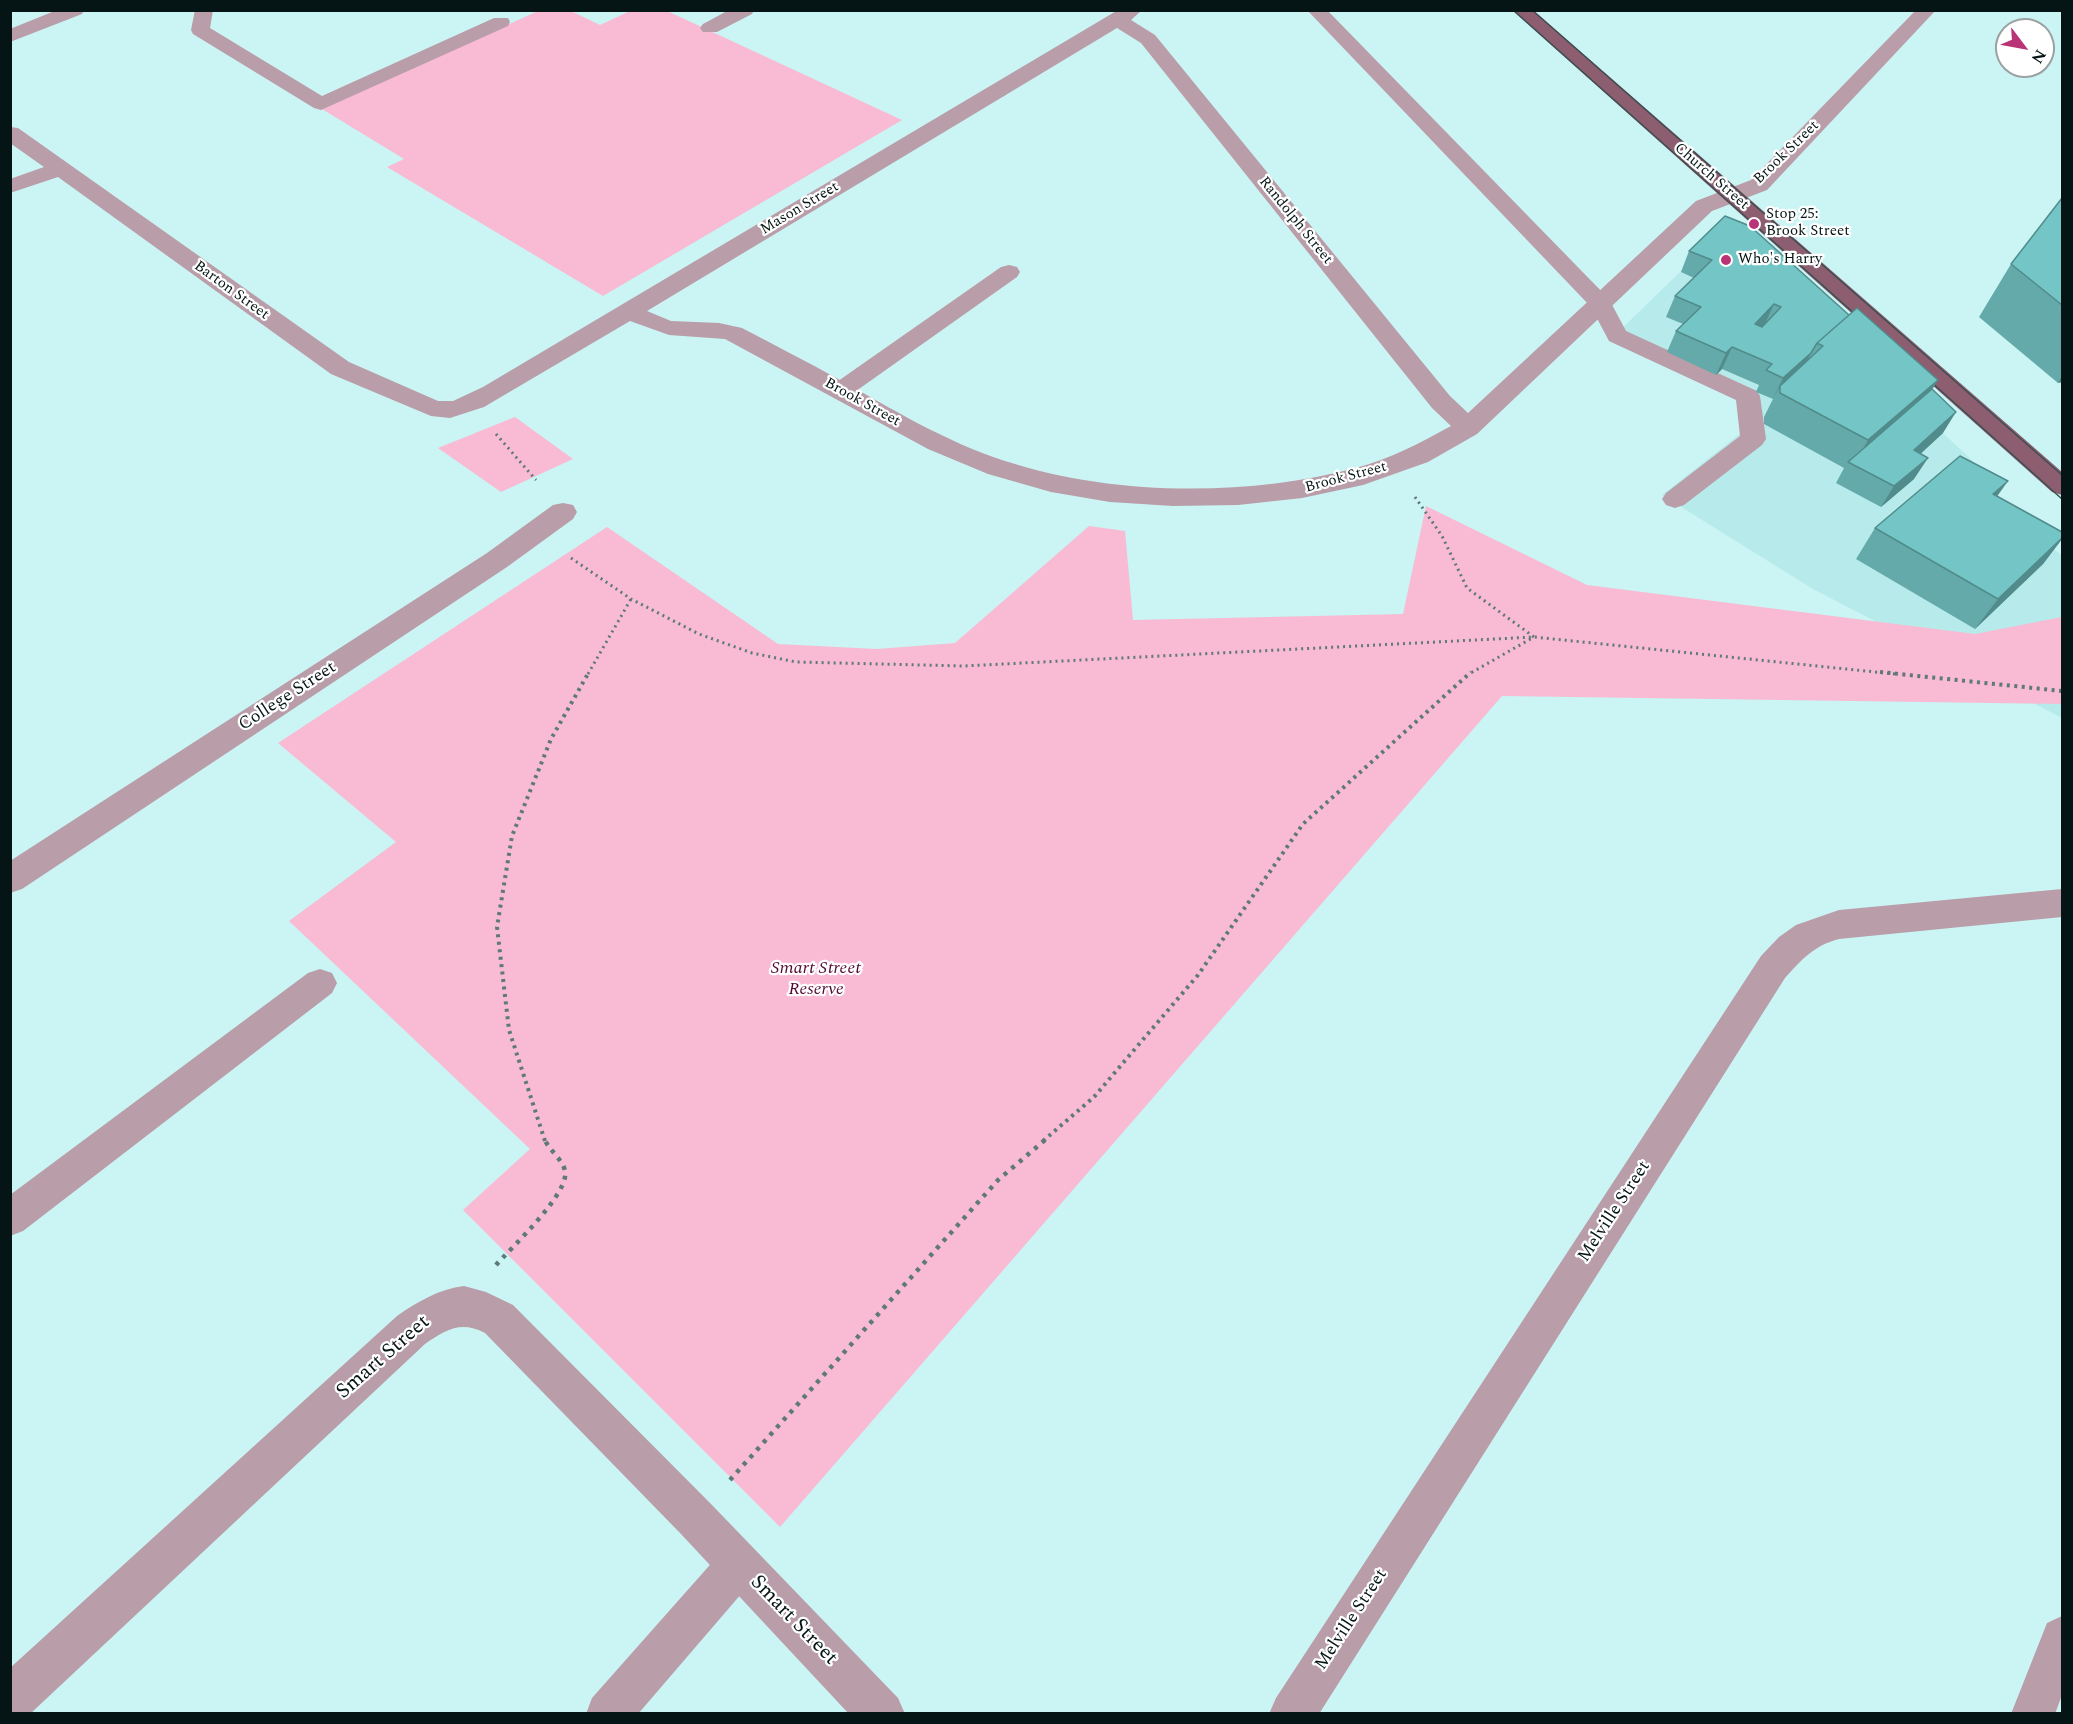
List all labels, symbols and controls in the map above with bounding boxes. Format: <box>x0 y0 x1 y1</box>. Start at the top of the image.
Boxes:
north arrow <box>1995 18 2055 78</box>
text: N <box>2025 45 2052 68</box>
street label: Brook Street <box>1751 117 1823 189</box>
street label: Church Street <box>1670 140 1752 214</box>
street label: Randolph Street <box>1254 174 1336 268</box>
street label: Mason Street <box>758 179 842 239</box>
place label: Stop 25: Brook Street <box>1766 206 1850 241</box>
marker: Stop 25: Brook Street <box>1747 217 1761 231</box>
place label: Who's Harry <box>1738 251 1822 269</box>
marker: Who's Harry <box>1719 253 1733 267</box>
street label: Barton Street <box>190 258 272 324</box>
street label: Brook Street <box>821 375 903 431</box>
street label: Brook Street <box>1303 458 1389 498</box>
street label: College Street <box>235 657 341 737</box>
park label: Smart Street Reserve <box>771 958 861 1000</box>
street label: Melville Street <box>1574 1157 1656 1267</box>
street label: Smart Street <box>332 1311 436 1405</box>
street label: Melville Street <box>1311 1565 1393 1675</box>
street label: Smart Street <box>744 1571 842 1671</box>

